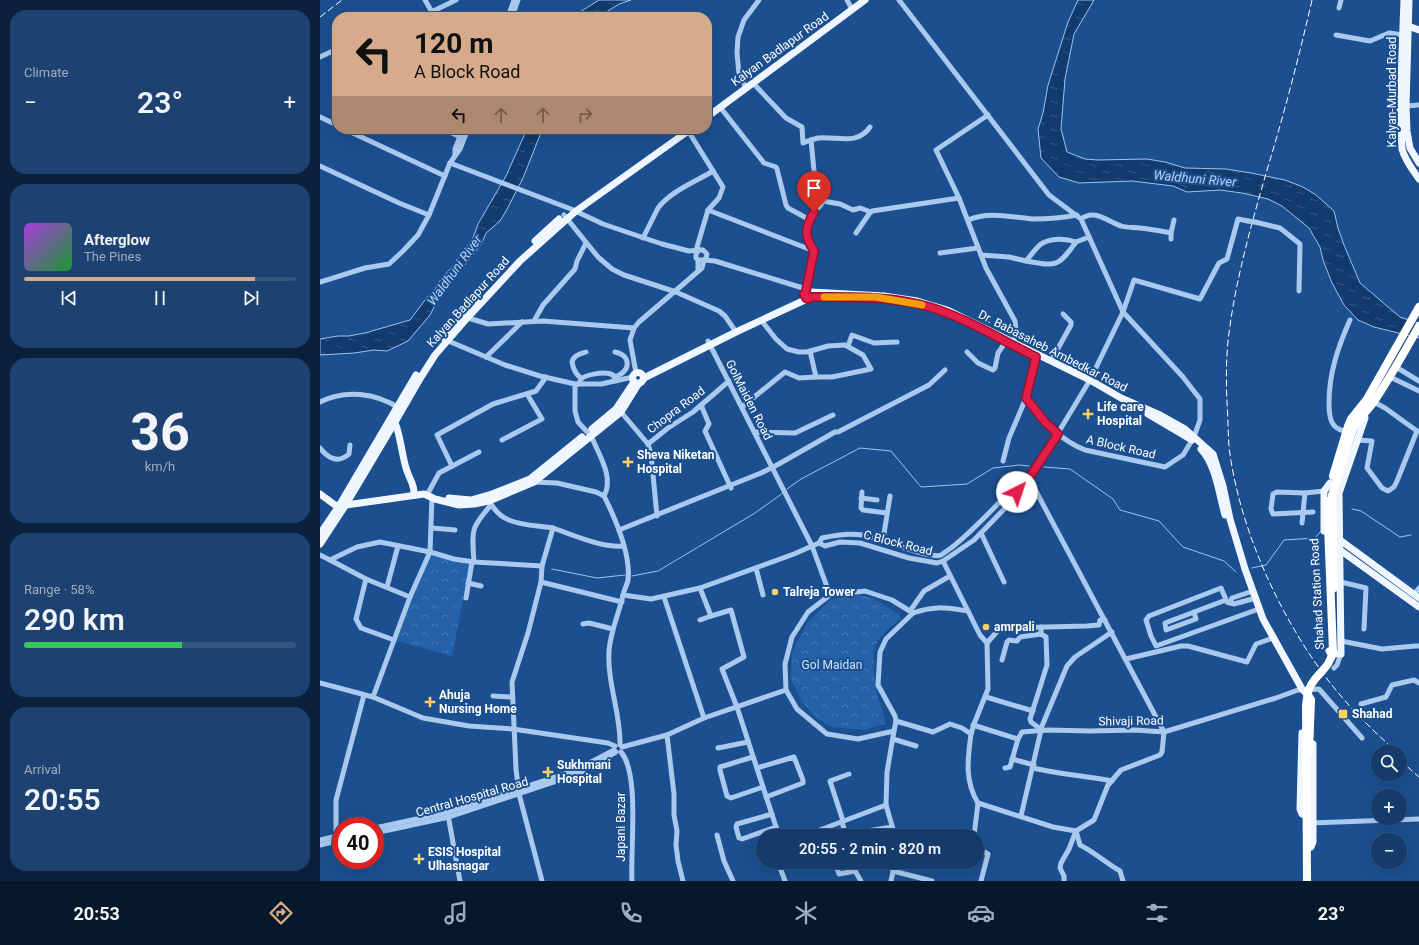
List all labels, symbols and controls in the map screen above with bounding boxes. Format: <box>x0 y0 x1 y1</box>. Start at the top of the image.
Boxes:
street label: Kalyan Badlapur Road <box>729 9 831 89</box>
text: 120 m <box>414 27 493 60</box>
icon: left <box>348 28 400 80</box>
street label: Kalyan-Murbad Road <box>1385 37 1399 147</box>
text: A Block Road <box>414 61 520 82</box>
text: Climate <box>24 65 68 80</box>
text: 23° <box>137 85 183 120</box>
text: − <box>24 90 37 115</box>
text: + <box>284 90 296 115</box>
icon: left <box>448 104 470 126</box>
icon: ahead <box>490 104 512 126</box>
icon: ahead <box>532 104 554 126</box>
icon: right <box>574 104 596 126</box>
water label: Waldhuni River <box>1153 167 1238 190</box>
pin <box>797 171 831 212</box>
icon: arrive <box>803 177 825 199</box>
text: Afterglow <box>84 231 150 249</box>
water label: Waldhuni River <box>424 232 485 308</box>
text: The Pines <box>84 249 141 264</box>
street label: Kalyan Badlapur Road <box>424 254 512 350</box>
icon: previous <box>58 287 80 309</box>
icon: pause <box>149 287 171 309</box>
icon: next <box>240 287 262 309</box>
street label: Dr. Babasaheb Ambedkar Road <box>976 307 1130 395</box>
street label: GolMaiden Road <box>723 358 775 442</box>
street label: Chopra Road <box>644 384 708 436</box>
place label: Life care Hospital <box>1097 400 1144 428</box>
text: 36 <box>130 402 190 463</box>
marker: Life care Hospital <box>1082 408 1094 420</box>
street label: A Block Road <box>1085 432 1157 462</box>
place label: Sheva Niketan Hospital <box>637 448 715 476</box>
marker: Sheva Niketan Hospital <box>622 456 634 468</box>
text: km/h <box>145 459 175 474</box>
position arrow <box>996 471 1038 513</box>
street label: C Block Road <box>862 528 934 558</box>
street label: Shahad Station Road <box>1307 538 1327 650</box>
text: Range · 58% <box>24 582 94 597</box>
place label: Talreja Tower <box>783 585 856 599</box>
marker: Talreja Tower <box>770 587 780 597</box>
text: 290 km <box>24 602 125 637</box>
place label: amrpali <box>994 620 1035 634</box>
marker: amrpali <box>981 622 991 632</box>
park label: Gol Maidan <box>802 658 862 672</box>
place label: Ahuja Nursing Home <box>439 688 517 716</box>
marker: Ahuja Nursing Home <box>424 696 436 708</box>
place label: Shahad <box>1352 707 1393 721</box>
marker: Shahad <box>1337 708 1349 720</box>
street label: Shivaji Road <box>1098 713 1164 729</box>
map controls <box>1371 745 1407 869</box>
button: search <box>1371 745 1407 781</box>
place label: Sukhmani Hospital <box>557 758 611 786</box>
text: Arrival <box>24 762 61 777</box>
marker: Sukhmani Hospital <box>542 766 554 778</box>
street label: Central Hospital Road <box>414 774 530 820</box>
text: 20:55 <box>24 782 101 817</box>
button: + <box>1371 789 1407 825</box>
street label: Japani Bazar <box>614 792 628 862</box>
speed limit sign: 40 <box>332 817 384 869</box>
button: − <box>1371 833 1407 869</box>
text: 20:55 · 2 min · 820 m <box>799 840 941 858</box>
place label: ESIS Hospital Ulhasnagar <box>428 845 501 873</box>
marker: ESIS Hospital Ulhasnagar <box>413 853 425 865</box>
icon: directions <box>267 899 295 927</box>
icon: music <box>442 899 470 927</box>
icon: phone <box>617 899 645 927</box>
icon: climate <box>792 899 820 927</box>
icon: car <box>967 899 995 927</box>
icon: filters <box>1143 899 1171 927</box>
text: 20:53 <box>74 903 120 924</box>
text: 23° <box>1318 903 1345 924</box>

